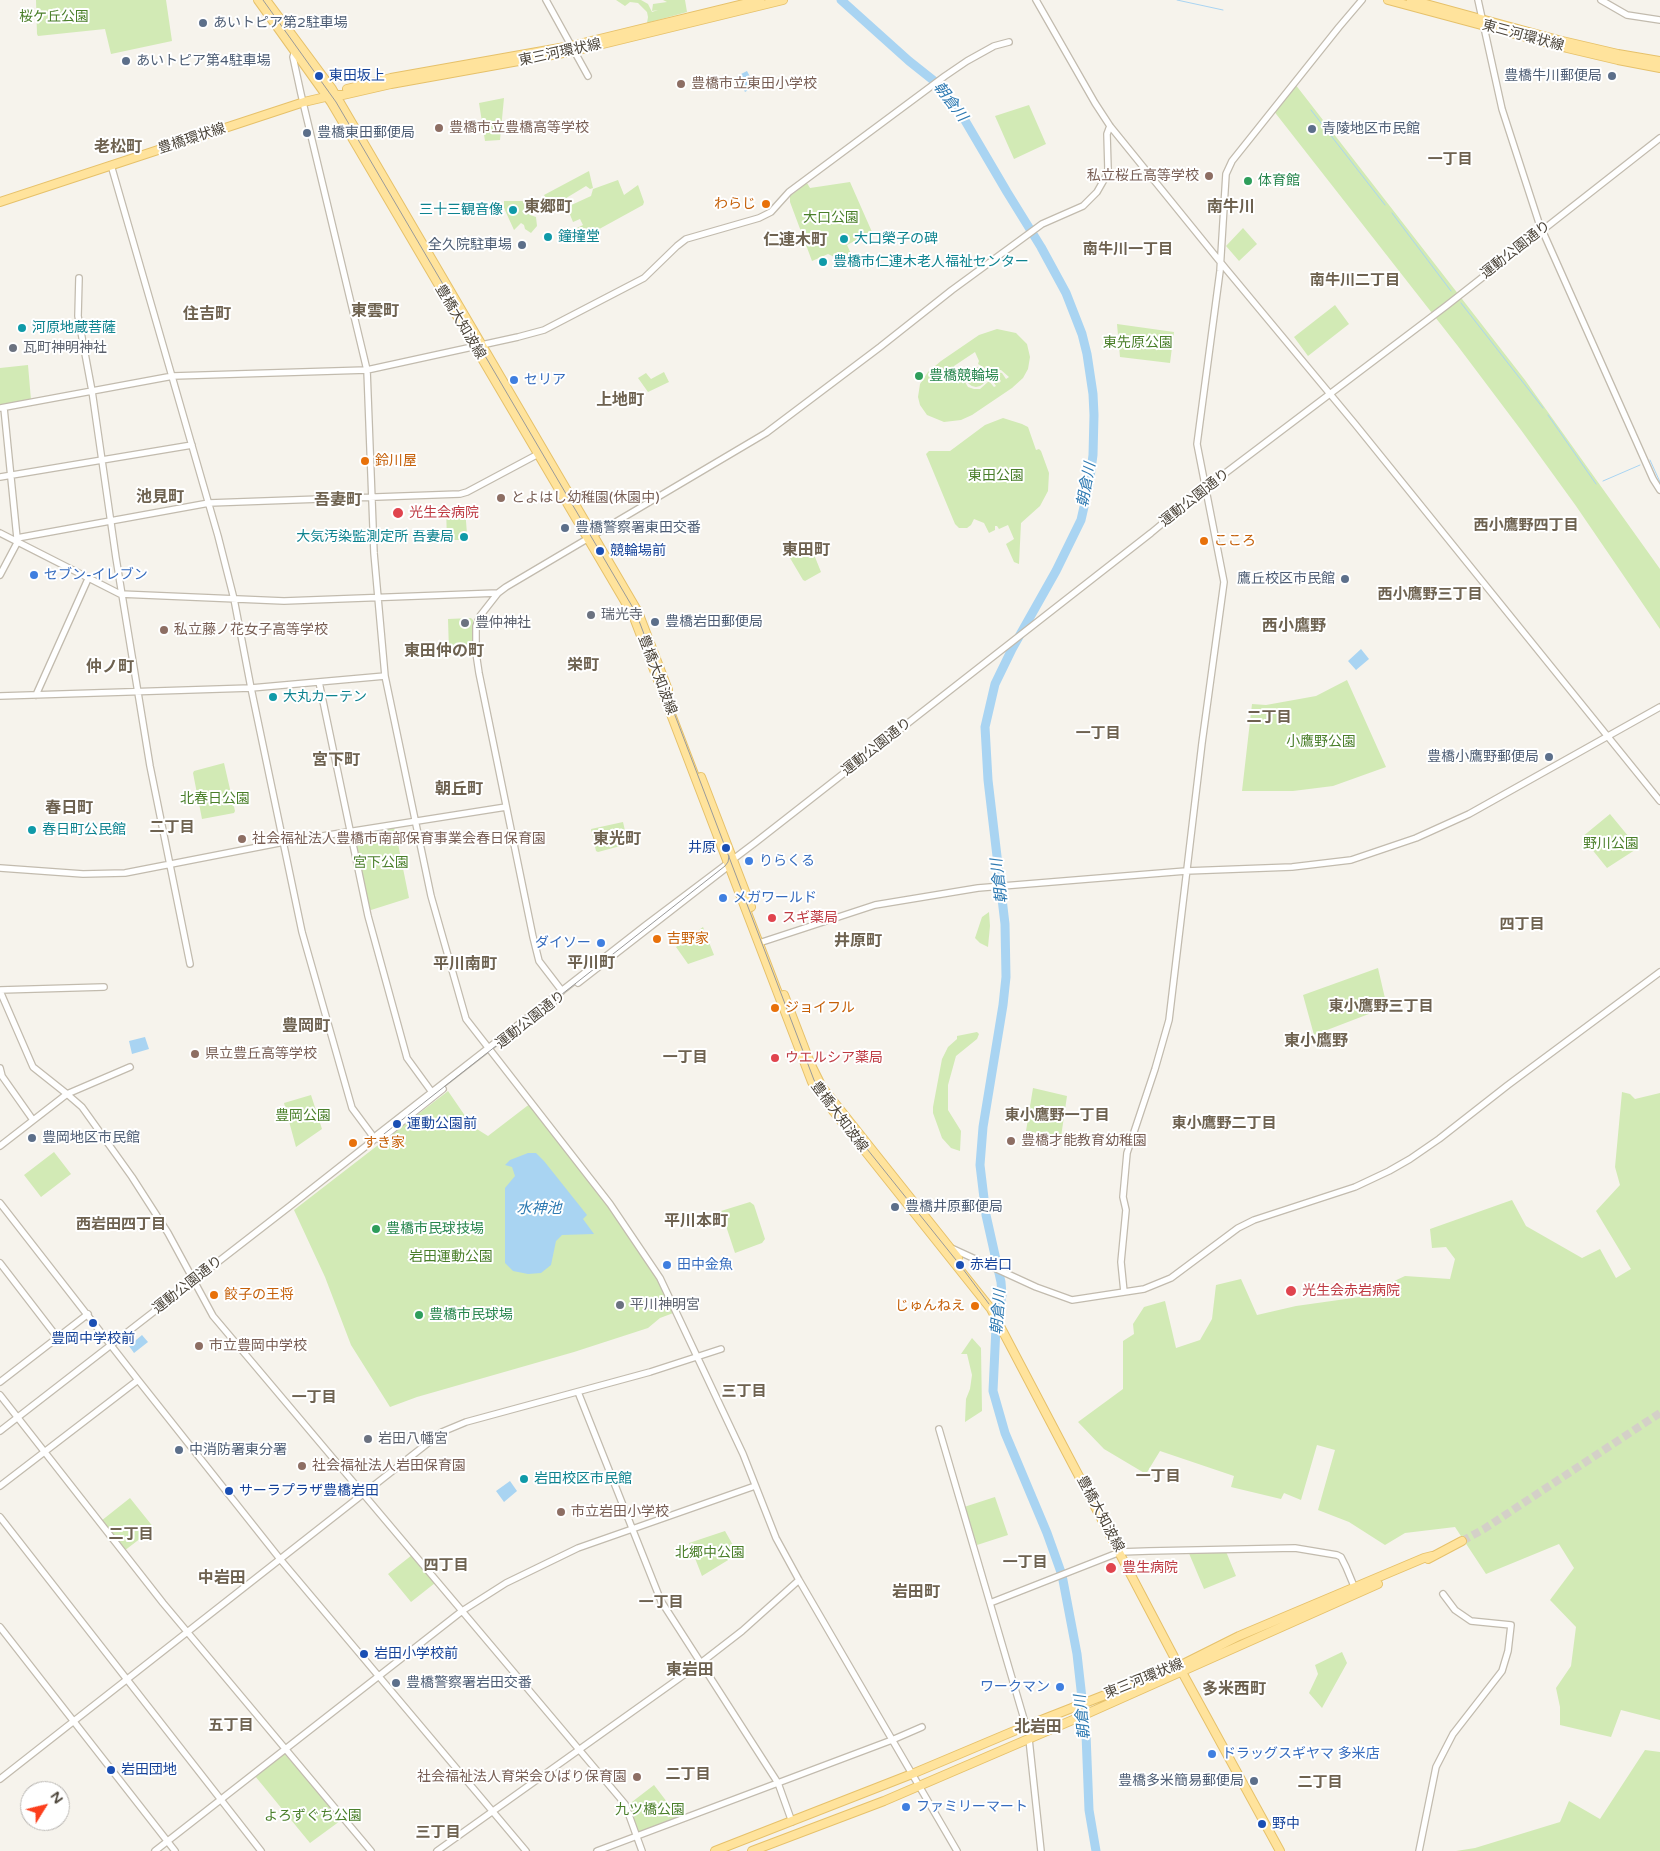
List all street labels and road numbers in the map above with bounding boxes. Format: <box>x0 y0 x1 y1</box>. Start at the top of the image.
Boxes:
street label: 東三河環状線 <box>1480 17 1566 55</box>
street label: 東三河環状線 <box>517 36 603 70</box>
street label: 豊橋環状線 <box>156 120 228 158</box>
street label: 運動公園通り <box>1478 218 1554 282</box>
street label: 豊橋大知波線 <box>431 282 489 362</box>
street label: 運動公園通り <box>1157 466 1233 530</box>
street label: 豊橋大知波線 <box>634 633 680 717</box>
street label: 運動公園通り <box>839 715 915 779</box>
street label: 運動公園通り <box>493 988 569 1052</box>
street label: 豊橋大知波線 <box>807 1078 871 1156</box>
street label: 運動公園通り <box>150 1253 226 1317</box>
street label: 豊橋大知波線 <box>1073 1473 1127 1555</box>
street label: 東三河環状線 <box>1102 1655 1186 1703</box>

